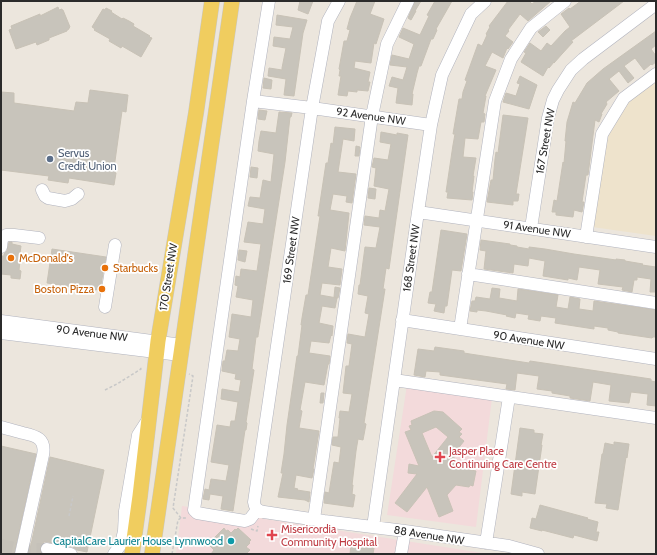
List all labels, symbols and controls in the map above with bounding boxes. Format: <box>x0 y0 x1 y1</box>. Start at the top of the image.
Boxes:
street label: 92 Avenue NW <box>335 104 407 128</box>
street label: 167 Street NW <box>532 106 558 175</box>
place label: Servus Credit Union <box>58 146 117 173</box>
marker: Servus Credit Union <box>45 154 55 164</box>
street label: 169 Street NW <box>279 215 303 284</box>
street label: 91 Avenue NW <box>502 217 572 241</box>
street label: 168 Street NW <box>399 223 423 293</box>
street label: 170 Street NW <box>156 242 180 312</box>
place label: McDonald's <box>19 251 74 265</box>
marker: McDonald's <box>6 253 16 263</box>
place label: Starbucks <box>113 261 159 275</box>
marker: Starbucks <box>100 263 110 273</box>
place label: Boston Pizza <box>34 282 95 296</box>
marker: Boston Pizza <box>97 284 107 294</box>
street label: 90 Avenue NW <box>55 322 129 344</box>
street label: 90 Avenue NW <box>492 327 566 353</box>
place label: Jasper Place Continuing Care Centre <box>448 444 557 471</box>
marker: Jasper Place Continuing Care Centre <box>434 451 446 463</box>
place label: Misericordia Community Hospital <box>281 522 378 549</box>
street label: 88 Avenue NW <box>393 523 466 548</box>
marker: Misericordia Community Hospital <box>266 529 278 541</box>
place label: CapitalCare Laurier House Lynnwood <box>53 534 223 548</box>
marker: CapitalCare Laurier House Lynnwood <box>226 536 236 546</box>

